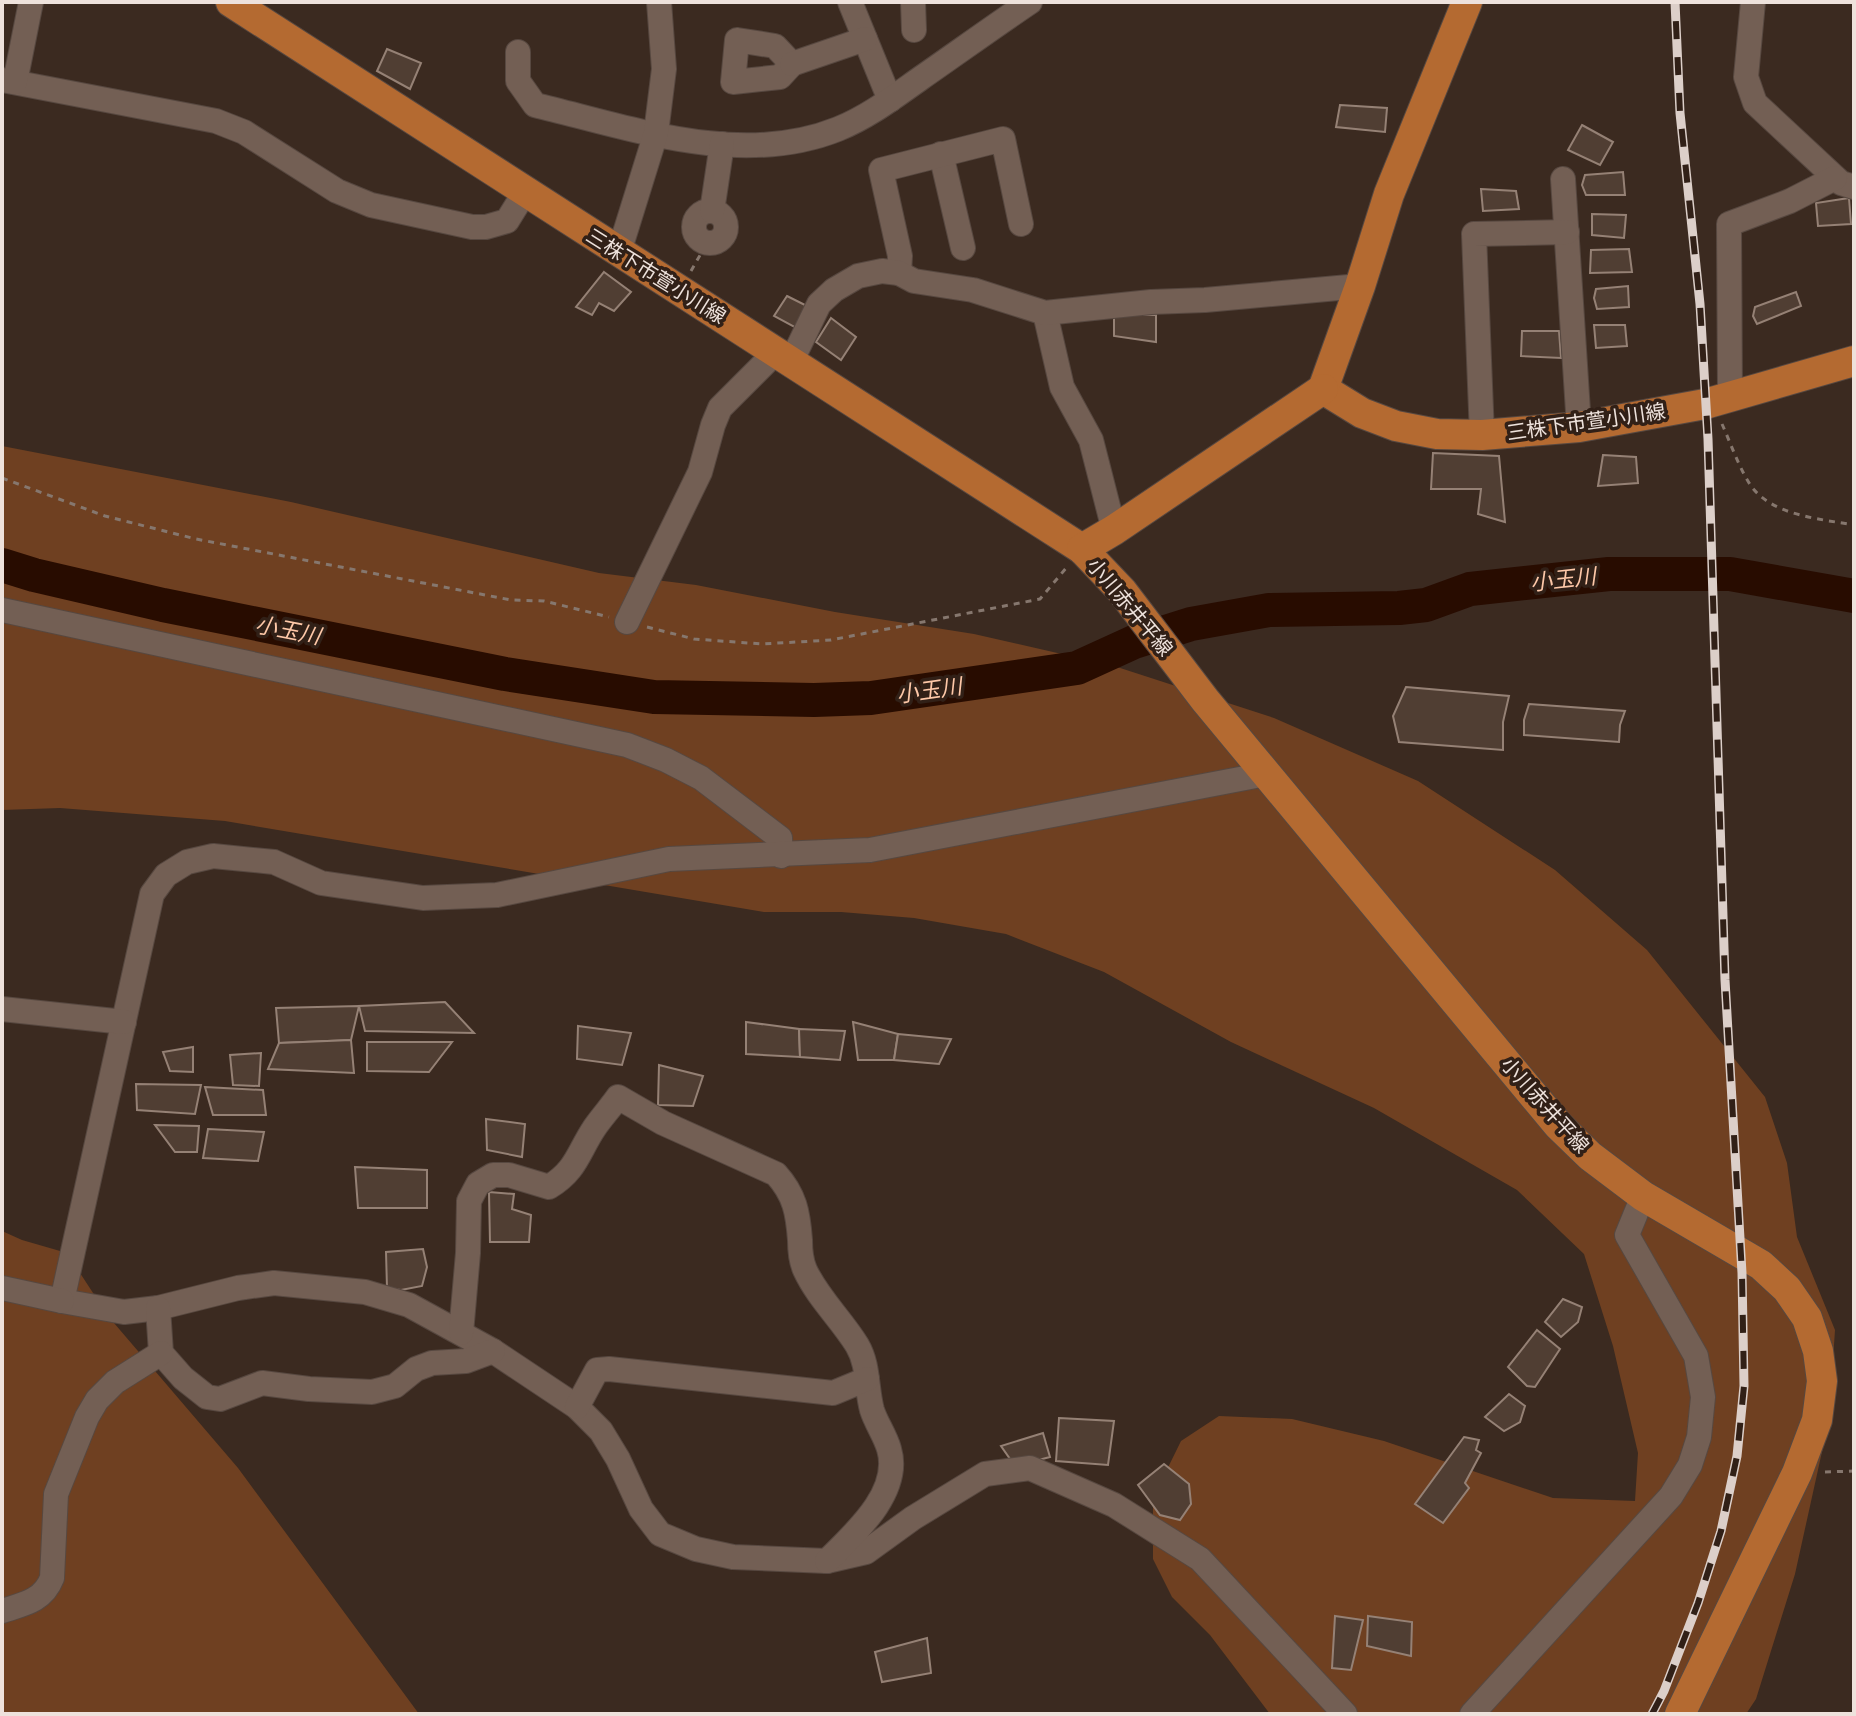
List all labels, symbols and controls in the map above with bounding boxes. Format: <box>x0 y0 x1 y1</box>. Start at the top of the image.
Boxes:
street label: 三株下市萱小川線 <box>581 223 731 329</box>
street label: 三株下市萱小川線 <box>1505 398 1667 446</box>
street label: 小川赤井平線 <box>1081 553 1179 661</box>
water label: 小玉川 <box>1529 561 1599 596</box>
water label: 小玉川 <box>253 610 325 650</box>
water label: 小玉川 <box>894 671 966 708</box>
street label: 小川赤井平線 <box>1495 1052 1595 1158</box>

